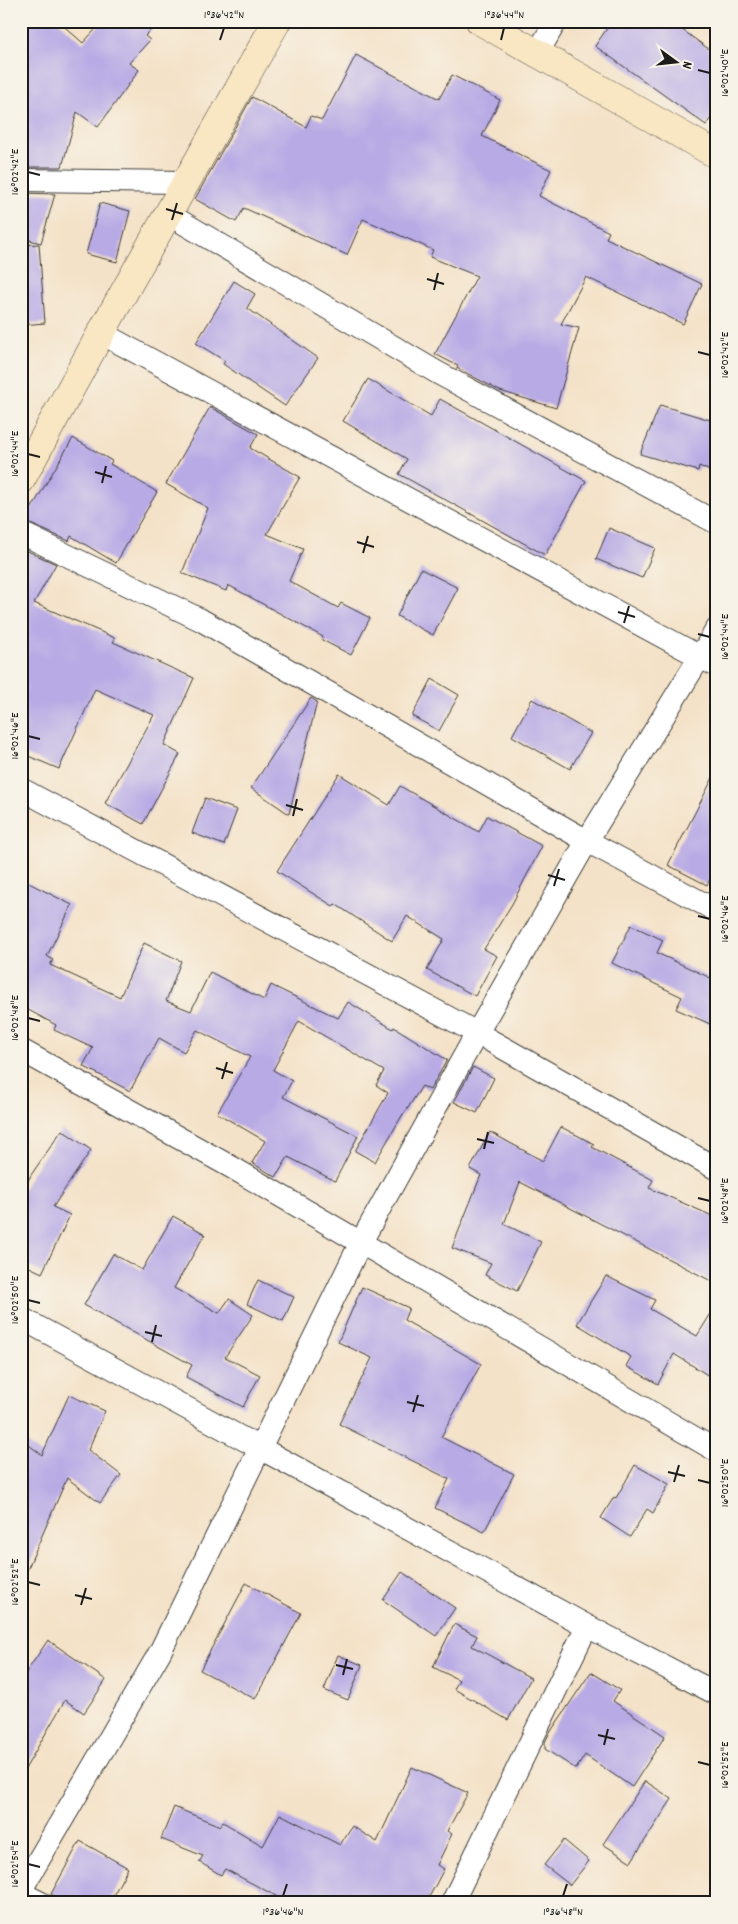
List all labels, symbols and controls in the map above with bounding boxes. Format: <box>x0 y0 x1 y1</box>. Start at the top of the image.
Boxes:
text: 1°36'42"N <box>204 7 244 24</box>
text: 1°36'44"N <box>484 7 524 24</box>
north arrow <box>650 38 700 88</box>
text: 16°02'40"E <box>717 49 734 97</box>
text: N <box>676 59 697 71</box>
text: 16°02'42"E <box>7 148 24 195</box>
text: 16°02'42"E <box>717 331 734 378</box>
text: 16°02'44"E <box>7 430 24 477</box>
text: 16°02'44"E <box>717 613 734 660</box>
text: 16°02'46"E <box>7 712 24 760</box>
text: 16°02'46"E <box>717 895 734 943</box>
text: 16°02'48"E <box>7 994 24 1041</box>
text: 16°02'48"E <box>717 1177 734 1224</box>
text: 16°02'50"E <box>7 1275 24 1324</box>
text: 16°02'50"E <box>717 1458 734 1507</box>
text: 16°02'52"E <box>7 1558 24 1606</box>
text: 16°02'52"E <box>717 1741 734 1789</box>
text: 16°02'54"E <box>7 1840 24 1887</box>
text: 1°36'46"N <box>262 1904 304 1921</box>
text: 1°36'48"N <box>543 1904 583 1921</box>

